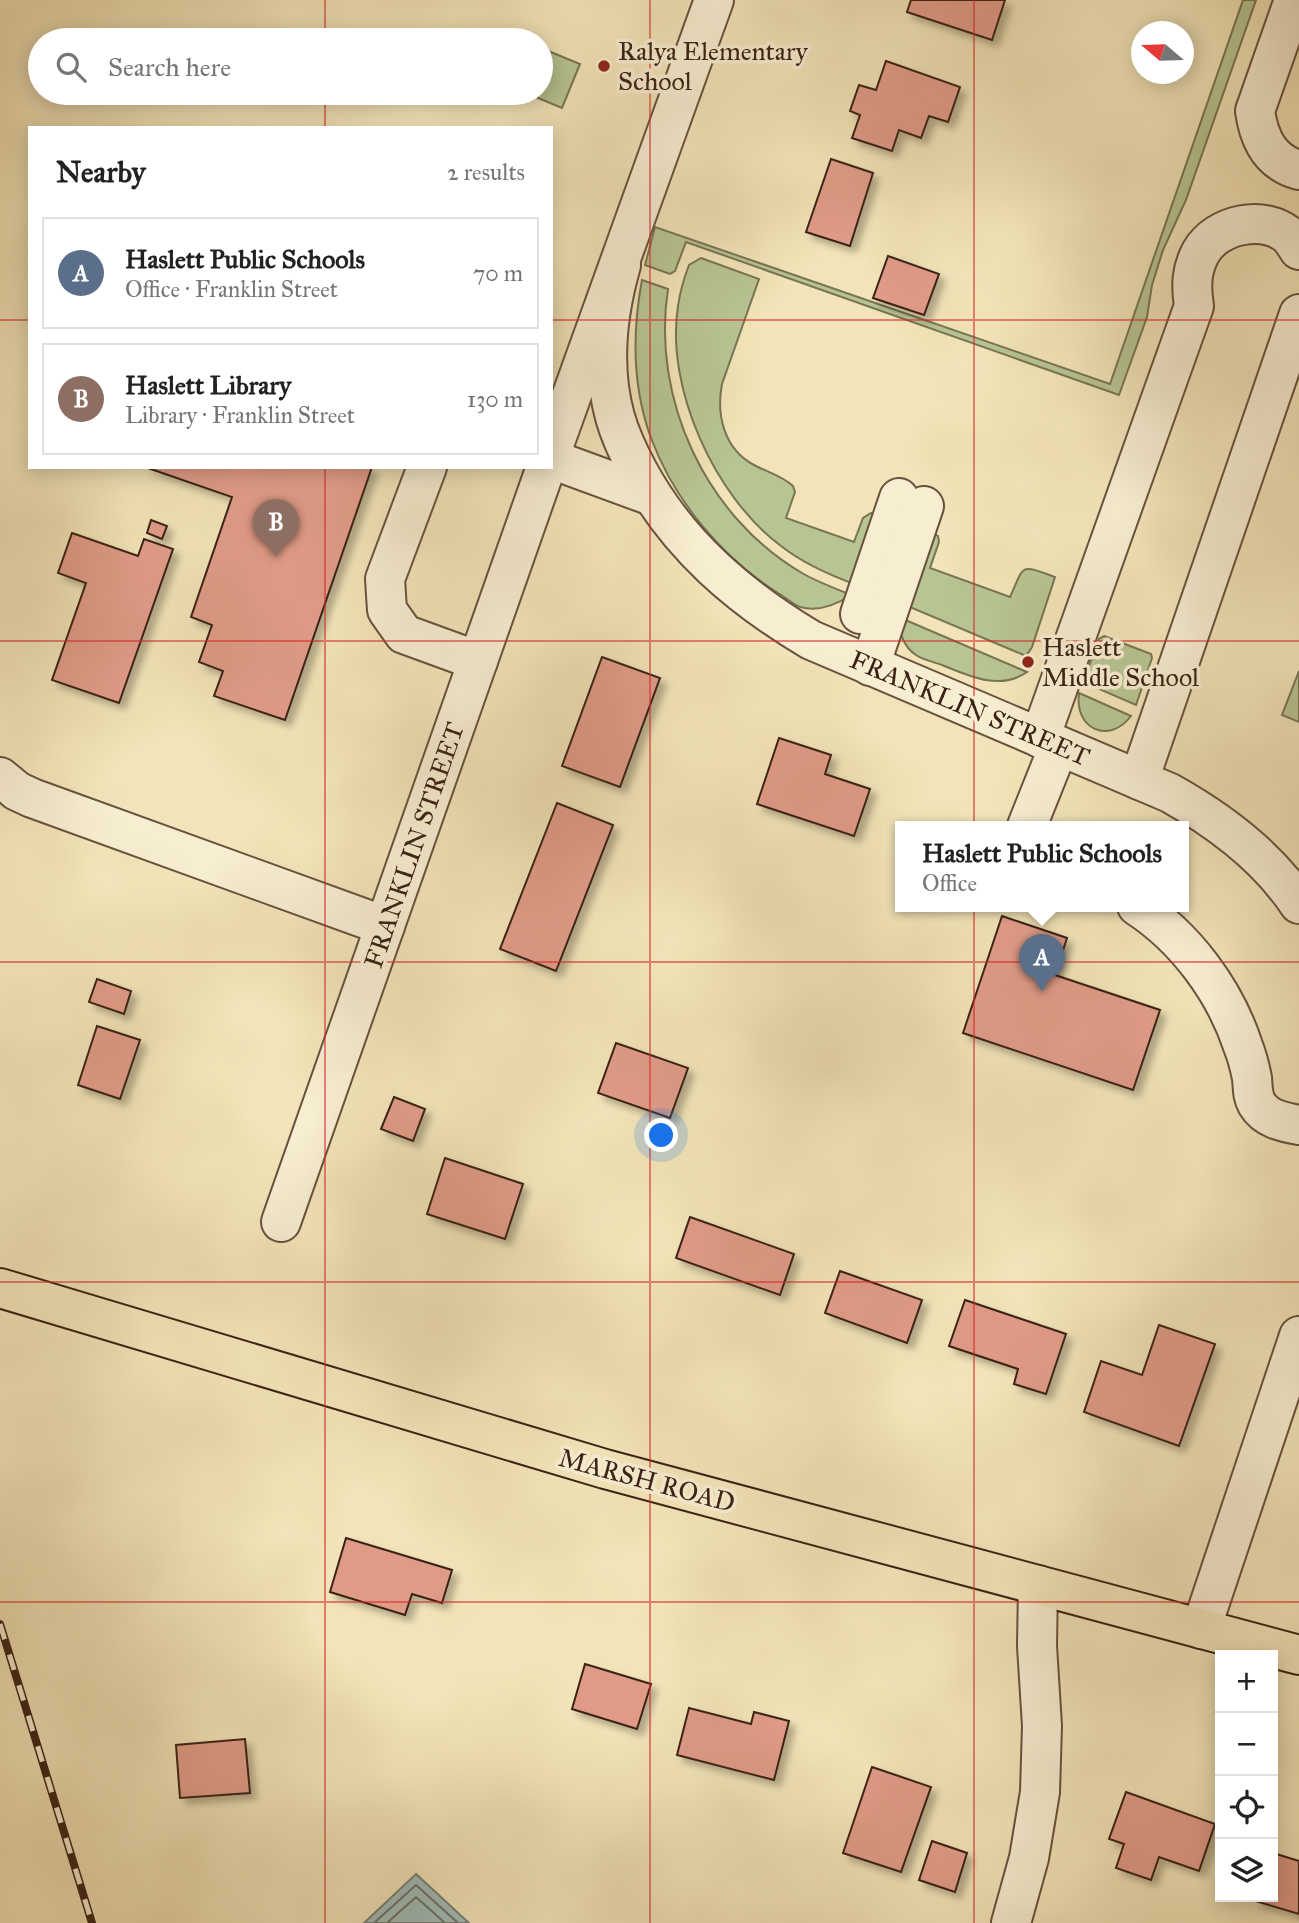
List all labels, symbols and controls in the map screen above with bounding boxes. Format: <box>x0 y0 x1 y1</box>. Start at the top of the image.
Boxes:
north arrow <box>1131 21 1194 84</box>
search box <box>28 28 553 105</box>
place label: Ralya Elementary School <box>618 35 808 97</box>
icon: search <box>52 48 90 86</box>
text: Search here <box>108 51 231 83</box>
marker: Ralya Elementary School <box>596 58 612 74</box>
text: Nearby <box>56 154 146 190</box>
text: 2 results <box>447 158 525 186</box>
text: Haslett Public Schools <box>125 243 365 275</box>
text: A <box>73 259 89 287</box>
text: 70 m <box>473 259 523 287</box>
text: Office · Franklin Street <box>125 275 338 303</box>
text: Haslett Library <box>125 369 291 401</box>
text: B <box>73 385 89 413</box>
text: 130 m <box>467 385 523 413</box>
text: Library · Franklin Street <box>125 401 355 429</box>
pin: B <box>253 499 299 557</box>
place label: Haslett Middle School <box>1042 631 1199 693</box>
street label: FRANKLIN STREET <box>845 643 1095 773</box>
marker: Haslett Middle School <box>1020 654 1036 670</box>
street label: FRANKLIN STREET <box>357 718 471 972</box>
popup <box>895 821 1189 912</box>
text: Haslett Public Schools <box>922 837 1162 869</box>
text: Office <box>922 869 977 897</box>
pin: A <box>1019 934 1065 992</box>
your location <box>644 1118 678 1152</box>
street label: MARSH ROAD <box>555 1441 739 1519</box>
map controls <box>1215 1650 1278 1902</box>
button: + <box>1215 1650 1278 1713</box>
button: − <box>1215 1713 1278 1776</box>
button: locate <box>1215 1776 1278 1839</box>
button: layers <box>1215 1839 1278 1902</box>

